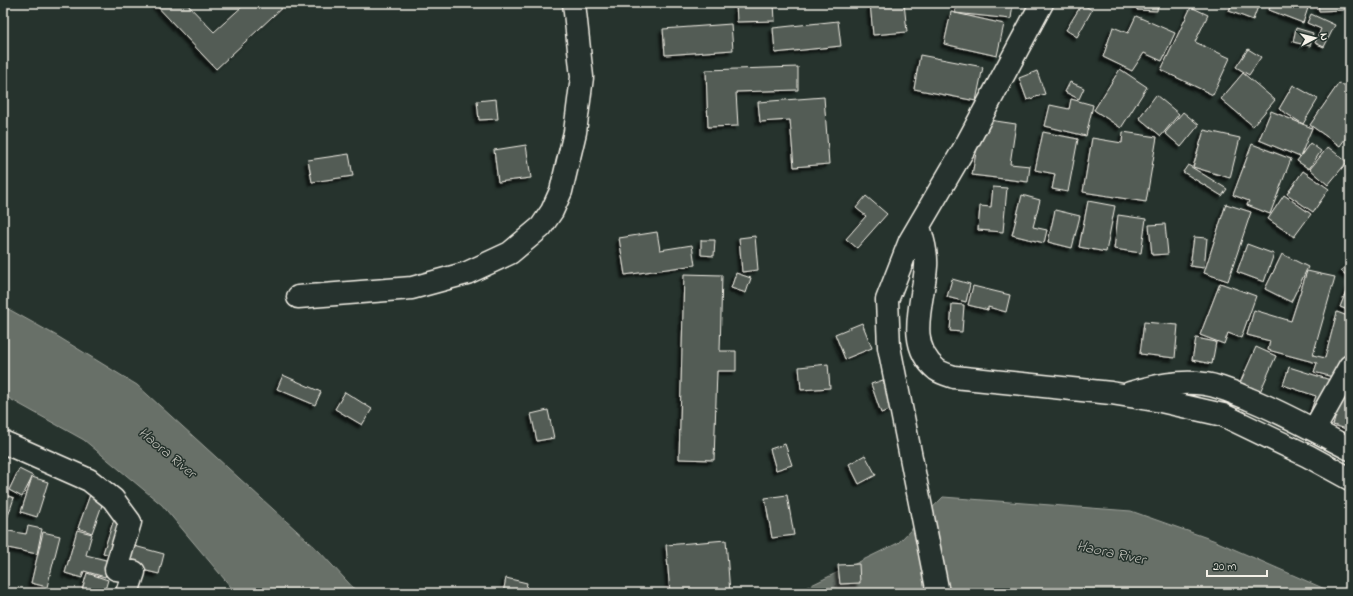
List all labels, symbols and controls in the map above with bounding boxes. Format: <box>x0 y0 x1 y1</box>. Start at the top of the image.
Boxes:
north arrow <box>1295 18 1335 58</box>
text: N <box>1316 32 1332 42</box>
water label: Haora River <box>133 422 203 485</box>
water label: Haora River <box>1075 535 1150 571</box>
scale bar <box>1207 552 1267 578</box>
text: 20 m <box>1213 558 1236 576</box>

